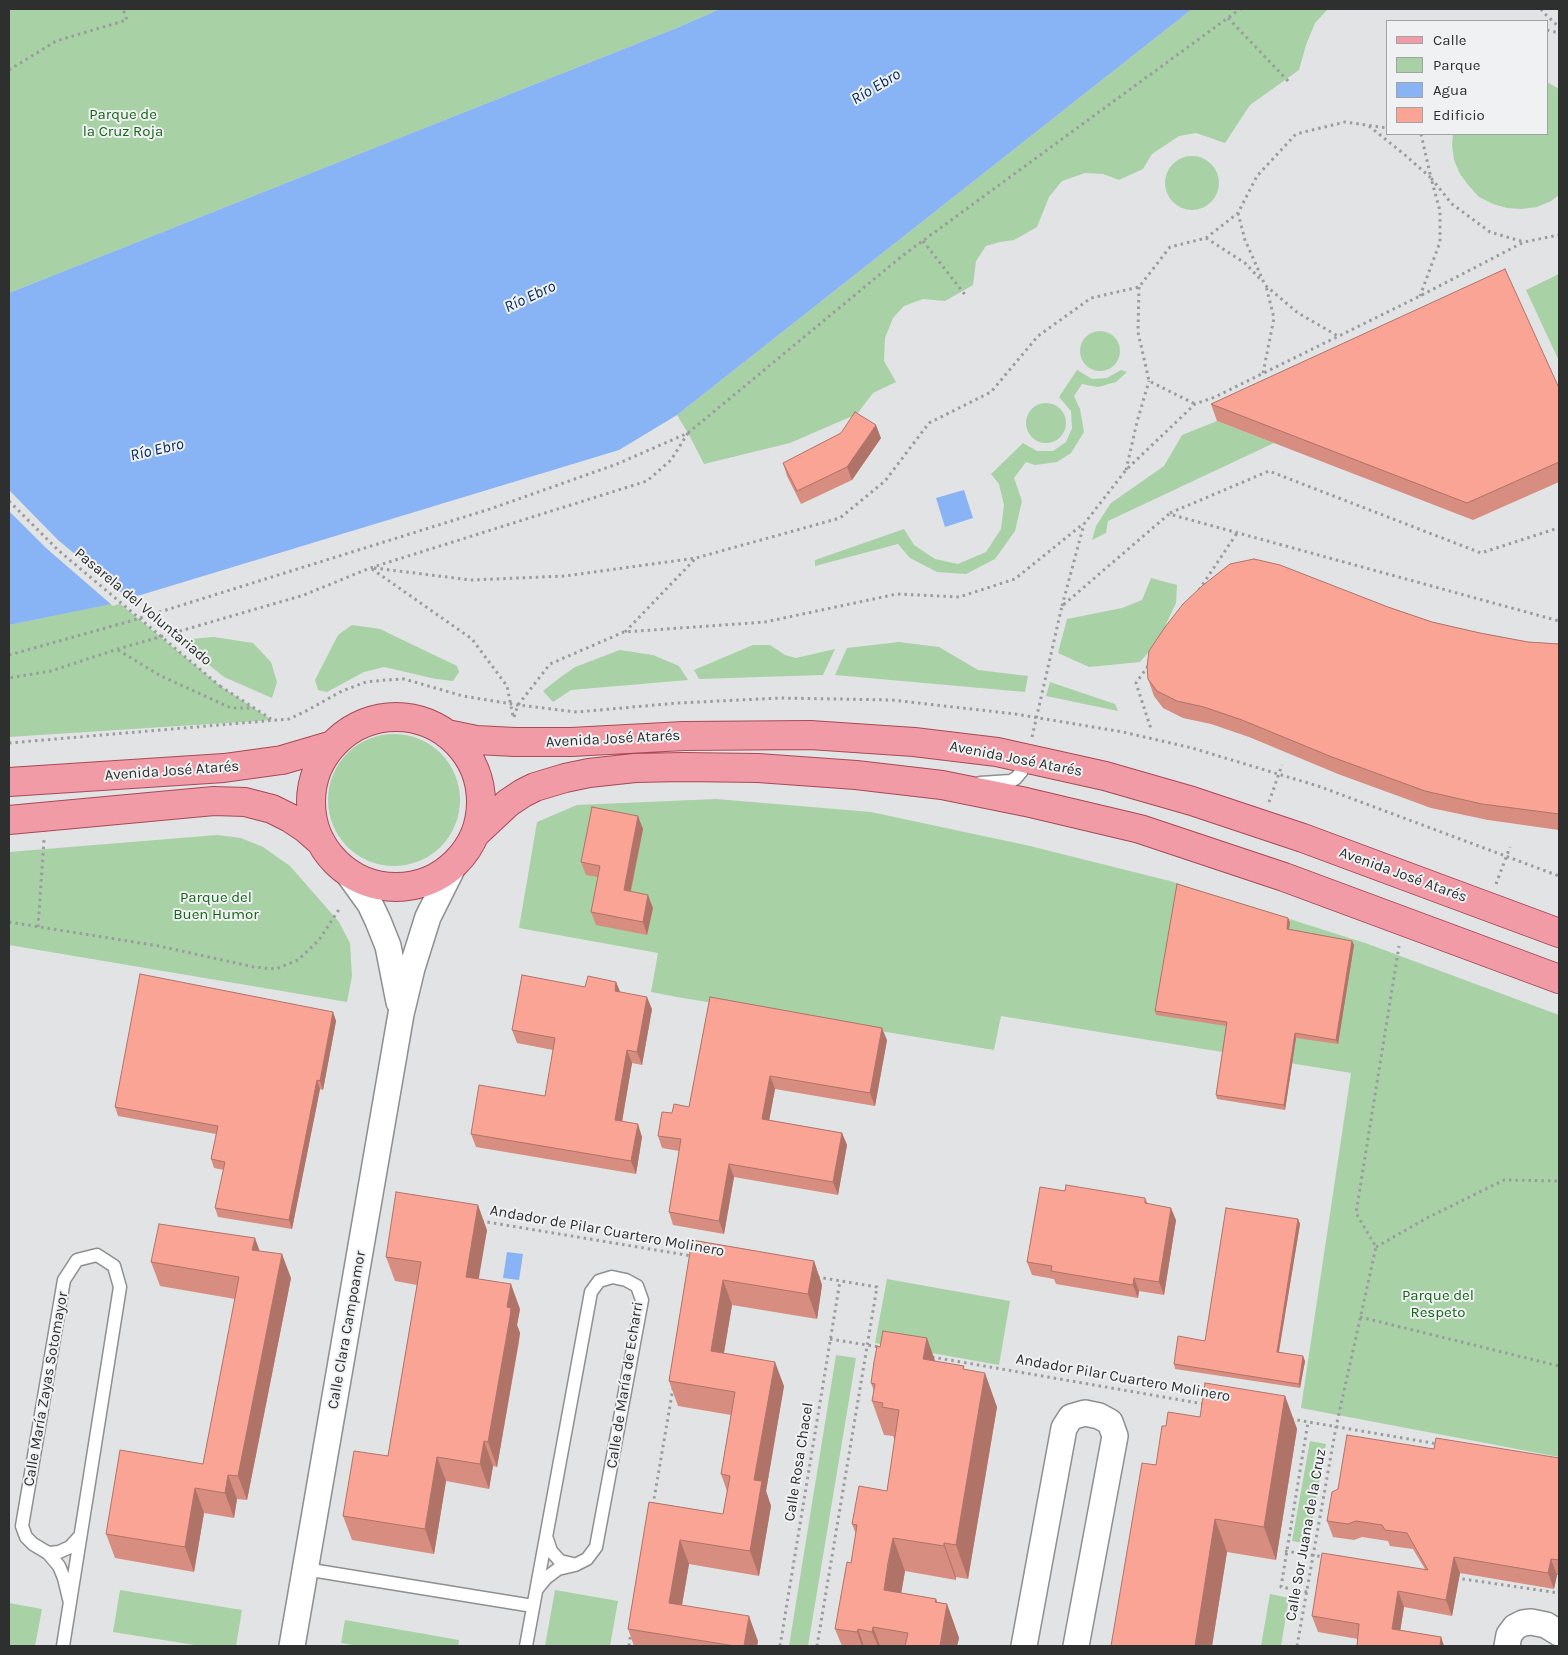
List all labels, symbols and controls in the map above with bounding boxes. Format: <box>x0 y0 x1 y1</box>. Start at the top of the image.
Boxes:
legend <box>1386 20 1548 135</box>
text: Calle <box>1433 31 1467 49</box>
text: Parque <box>1433 56 1481 74</box>
water label: Río Ebro <box>848 65 904 109</box>
text: Agua <box>1433 81 1467 99</box>
park label: Parque de la Cruz Roja <box>83 106 163 141</box>
text: Edificio <box>1433 106 1485 124</box>
water label: Río Ebro <box>501 277 559 317</box>
water label: Río Ebro <box>128 435 186 465</box>
street label: Pasarela del Voluntariado <box>71 544 215 670</box>
street label: Avenida José Atarés <box>545 726 681 752</box>
street label: Avenida José Atarés <box>948 737 1084 781</box>
street label: Avenida José Atarés <box>104 757 240 785</box>
street label: Avenida José Atarés <box>1337 844 1469 906</box>
park label: Parque del Buen Humor <box>173 889 259 924</box>
street label: Andador de Pilar Cuartero Molinero <box>488 1202 726 1260</box>
street label: Calle Clara Campoamor <box>324 1249 370 1411</box>
park label: Parque del Respeto <box>1402 1287 1474 1322</box>
street label: Calle María Zayas Sotomayor <box>20 1290 72 1488</box>
street label: Calle de María de Echarri <box>603 1300 647 1470</box>
street label: Andador Pilar Cuartero Molinero <box>1014 1350 1232 1406</box>
street label: Calle Rosa Chacel <box>781 1401 817 1523</box>
street label: Calle Sor Juana de la Cruz <box>1282 1447 1330 1623</box>

